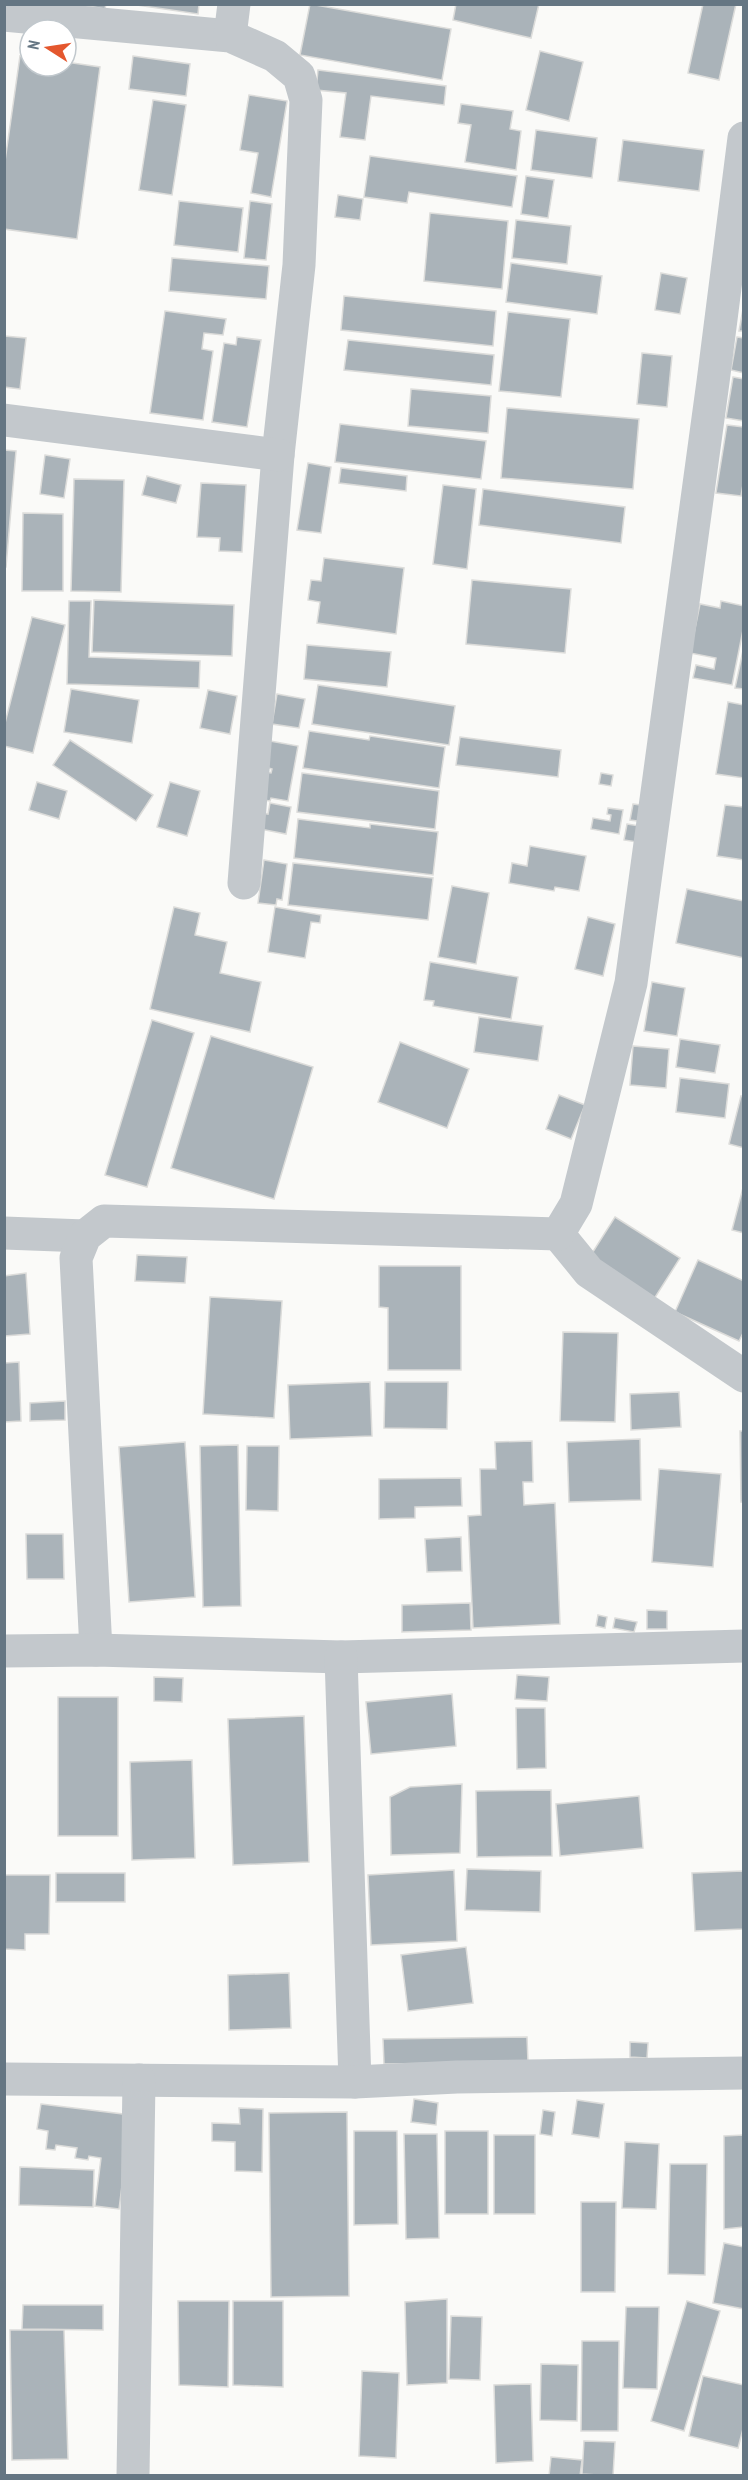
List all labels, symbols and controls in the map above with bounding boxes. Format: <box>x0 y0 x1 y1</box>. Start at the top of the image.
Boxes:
north arrow <box>18 18 78 78</box>
text: N <box>23 39 44 51</box>

